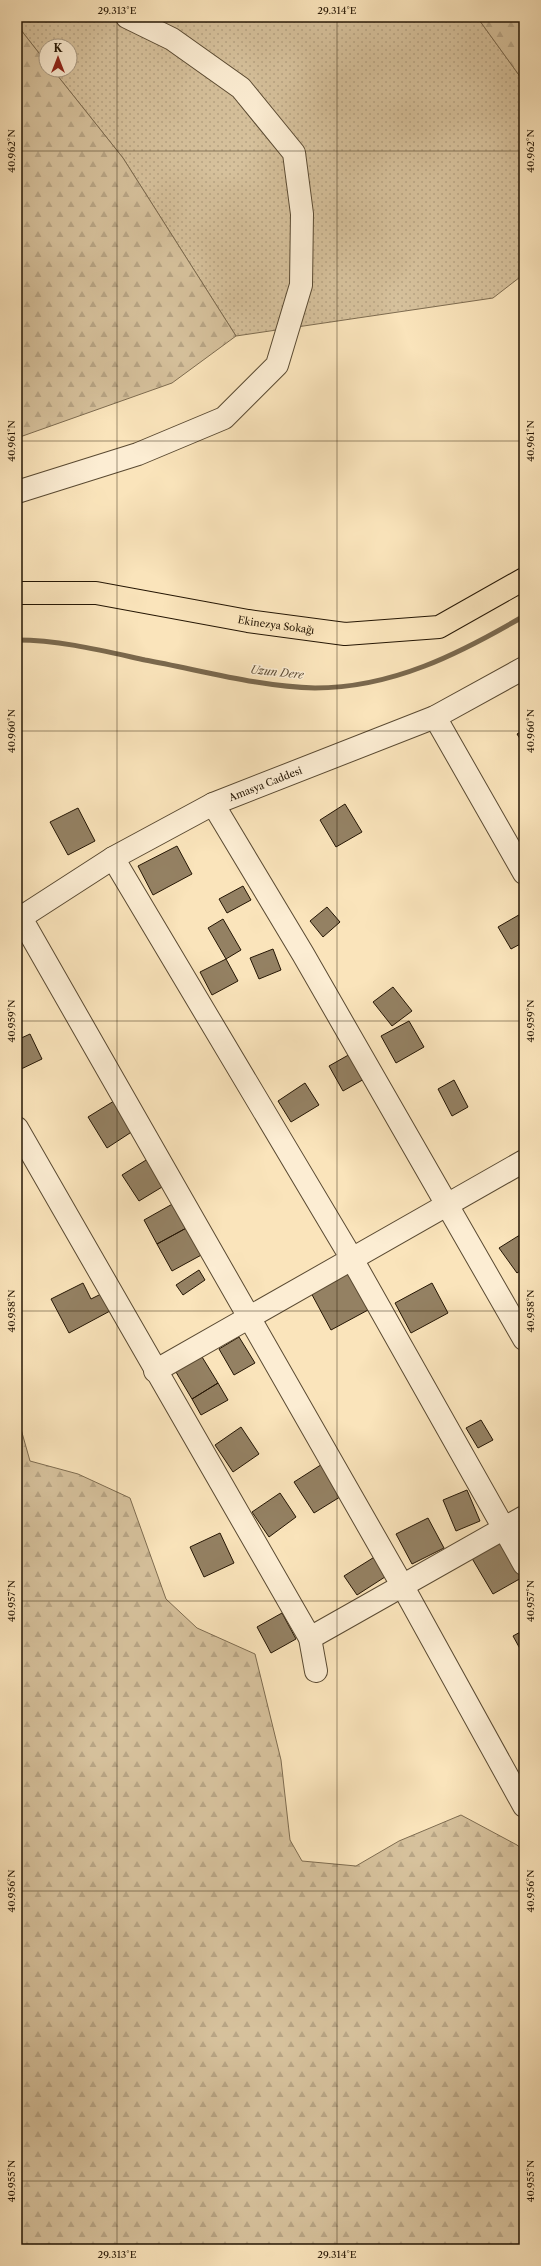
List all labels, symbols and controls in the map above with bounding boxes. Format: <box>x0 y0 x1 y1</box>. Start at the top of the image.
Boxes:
text: 29.313°E <box>97 4 137 17</box>
text: 29.314°E <box>317 4 357 17</box>
north arrow <box>38 38 78 78</box>
text: K <box>54 41 64 55</box>
text: 40.962°N <box>5 129 18 173</box>
text: 40.962°N <box>524 129 537 173</box>
text: 40.961°N <box>5 420 18 462</box>
text: 40.961°N <box>524 420 537 462</box>
street label: Ekinezya Sokağı <box>237 613 315 636</box>
water label: Uzun Dere <box>250 662 305 682</box>
text: 40.960°N <box>5 709 18 753</box>
text: 40.960°N <box>524 709 537 753</box>
street label: Amasya Caddesi <box>226 763 304 804</box>
text: 40.959°N <box>5 999 18 1043</box>
text: 40.959°N <box>524 999 537 1043</box>
text: 40.958°N <box>5 1289 18 1333</box>
text: 40.958°N <box>524 1289 537 1333</box>
text: 40.957°N <box>5 1580 18 1622</box>
text: 40.957°N <box>524 1580 537 1622</box>
text: 40.956°N <box>5 1870 18 1912</box>
text: 40.956°N <box>524 1870 537 1912</box>
text: 40.955°N <box>5 2160 18 2202</box>
text: 40.955°N <box>524 2160 537 2202</box>
text: 29.313°E <box>97 2248 137 2261</box>
text: 29.314°E <box>317 2248 357 2261</box>

